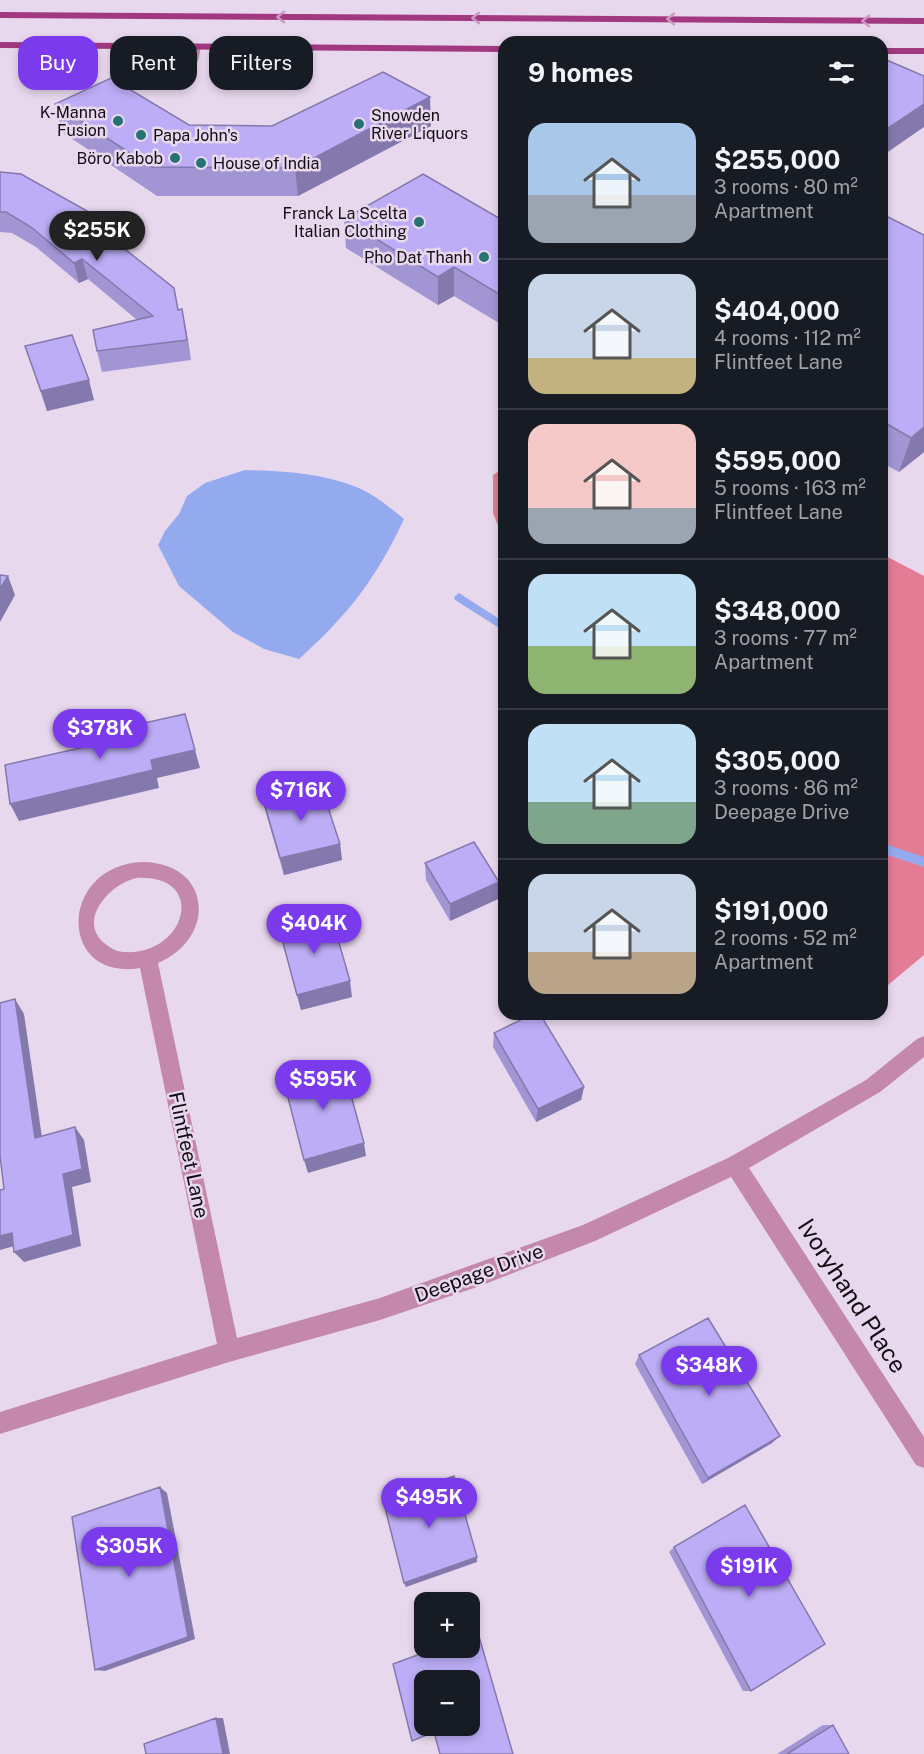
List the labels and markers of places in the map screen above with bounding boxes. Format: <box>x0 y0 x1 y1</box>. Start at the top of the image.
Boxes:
place label: K-Manna Fusion <box>40 103 106 140</box>
place label: Snowden River Liquors <box>371 106 468 143</box>
marker: K-Manna Fusion <box>111 114 125 128</box>
marker: Snowden River Liquors <box>352 117 366 131</box>
place label: Papa John's <box>153 126 238 145</box>
marker: Papa John's <box>134 128 148 142</box>
place label: Böro Kabob <box>76 149 163 168</box>
marker: Böro Kabob <box>168 151 182 165</box>
place label: House of India <box>213 154 319 173</box>
marker: House of India <box>194 156 208 170</box>
place label: Franck La Scelta Italian Clothing <box>283 204 407 241</box>
pin: $255K <box>55 211 139 262</box>
marker: Franck La Scelta Italian Clothing <box>412 215 426 229</box>
place label: Pho Dat Thanh <box>364 248 472 267</box>
marker: Pho Dat Thanh <box>477 250 491 264</box>
pin: $378K <box>58 709 142 760</box>
pin: $716K <box>259 771 343 822</box>
pin: $404K <box>272 904 356 955</box>
pin: $595K <box>281 1060 365 1111</box>
pin: $348K <box>667 1346 751 1397</box>
pin: $495K <box>387 1478 471 1529</box>
pin: $305K <box>87 1527 171 1578</box>
pin: $191K <box>707 1547 791 1598</box>

